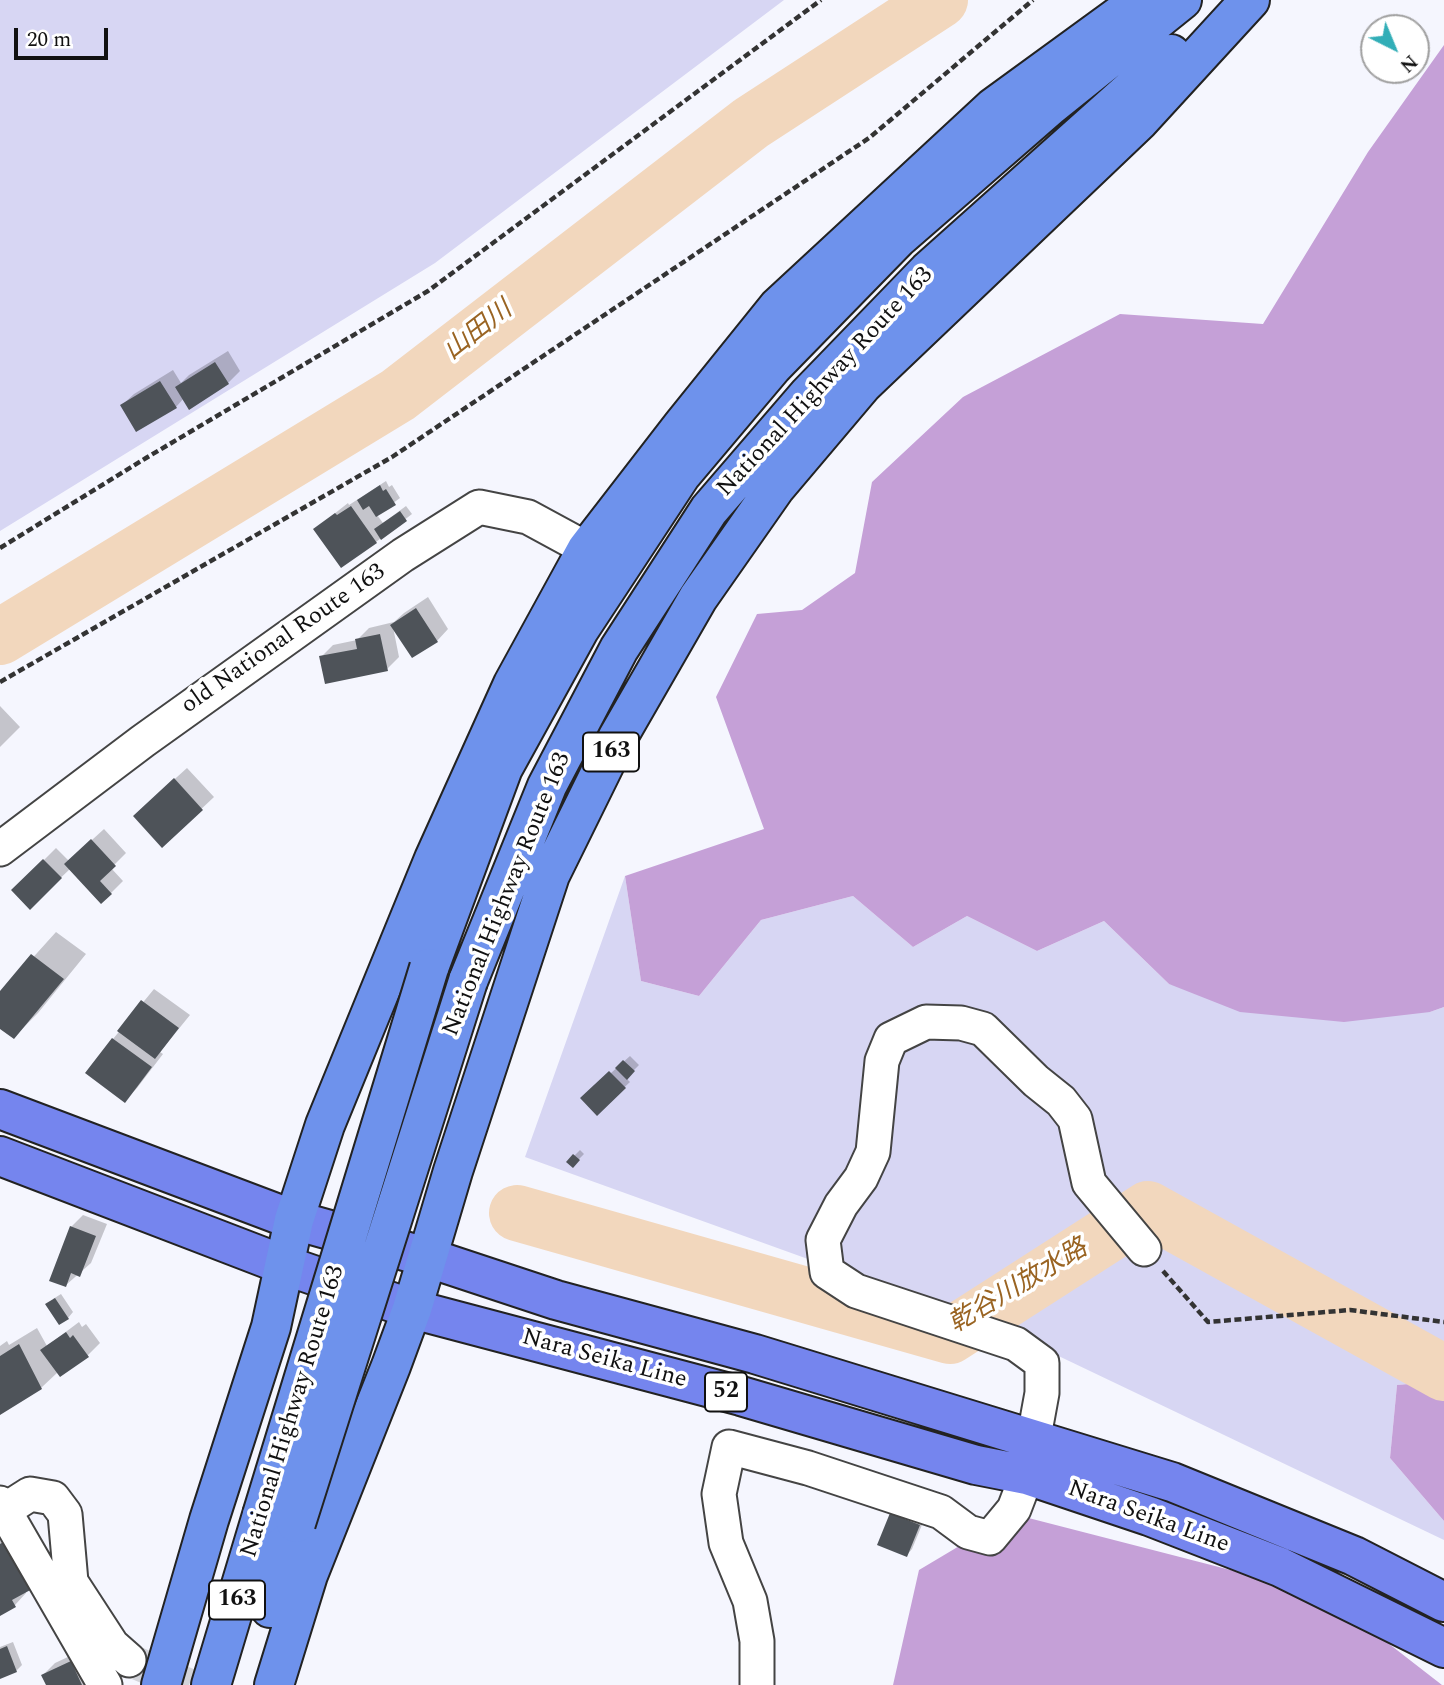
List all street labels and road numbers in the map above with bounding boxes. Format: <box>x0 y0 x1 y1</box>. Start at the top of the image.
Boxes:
street label: National Highway Route 163 <box>712 262 940 504</box>
street label: old National Route 163 <box>177 559 391 721</box>
road number: 163 <box>583 732 639 772</box>
street label: National Highway Route 163 <box>438 749 578 1041</box>
street label: National Highway Route 163 <box>236 1263 352 1561</box>
street label: Nara Seika Line <box>518 1324 690 1396</box>
road number: 52 <box>705 1372 747 1412</box>
street label: Nara Seika Line <box>1063 1475 1233 1561</box>
road number: 163 <box>209 1581 265 1620</box>

